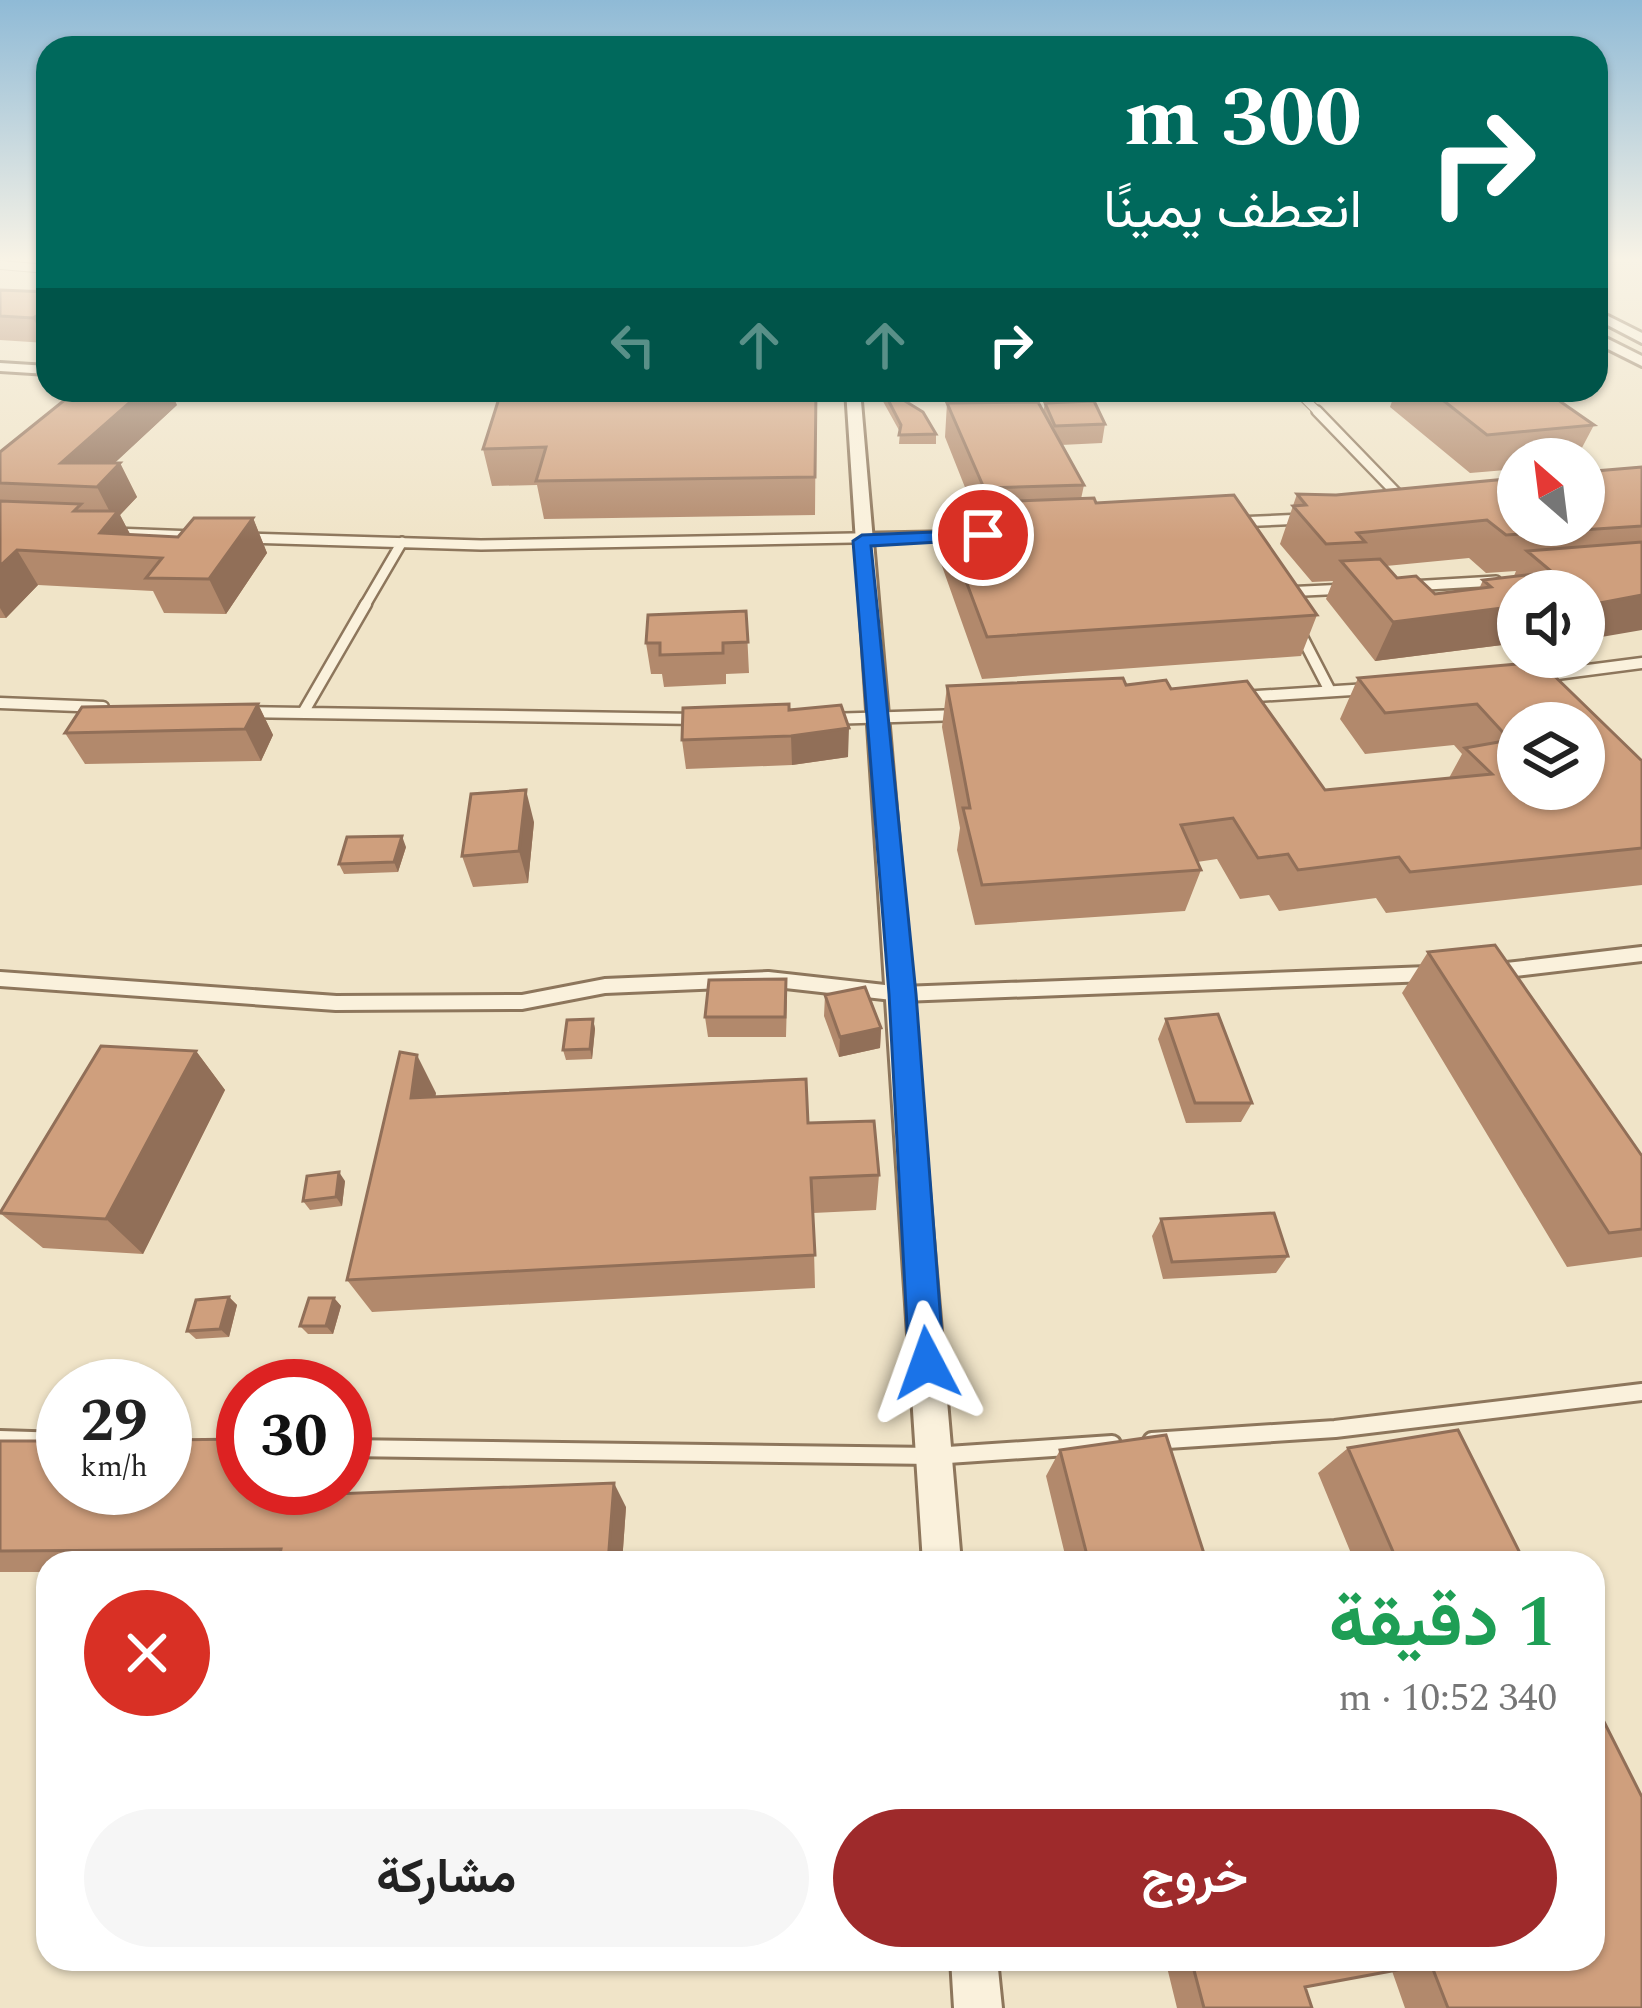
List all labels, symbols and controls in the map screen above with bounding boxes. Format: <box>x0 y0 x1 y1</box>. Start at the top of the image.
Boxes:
text: 300 m <box>1124 55 1362 183</box>
icon: right <box>1404 84 1560 240</box>
text: انعطف يمينًا <box>1103 170 1362 252</box>
icon: left <box>600 312 666 378</box>
icon: ahead <box>726 312 792 378</box>
icon: ahead <box>852 312 918 378</box>
icon: right <box>978 312 1044 378</box>
north arrow <box>1497 438 1605 546</box>
map controls <box>1497 438 1605 810</box>
pin <box>932 484 1034 586</box>
icon: arrive <box>950 502 1016 568</box>
button: sound <box>1497 570 1605 678</box>
button: layers <box>1497 702 1605 810</box>
position arrow <box>864 1300 990 1426</box>
speed limit sign: 30 <box>216 1359 372 1515</box>
text: 29 <box>80 1376 148 1468</box>
text: km/h <box>80 1444 148 1490</box>
text: 1 دقيقة <box>1329 1569 1557 1678</box>
button: close <box>84 1590 210 1716</box>
text: 340 m · 10:52 <box>1338 1669 1557 1728</box>
button: مشاركة <box>84 1809 809 1947</box>
button: خروج <box>833 1809 1557 1947</box>

